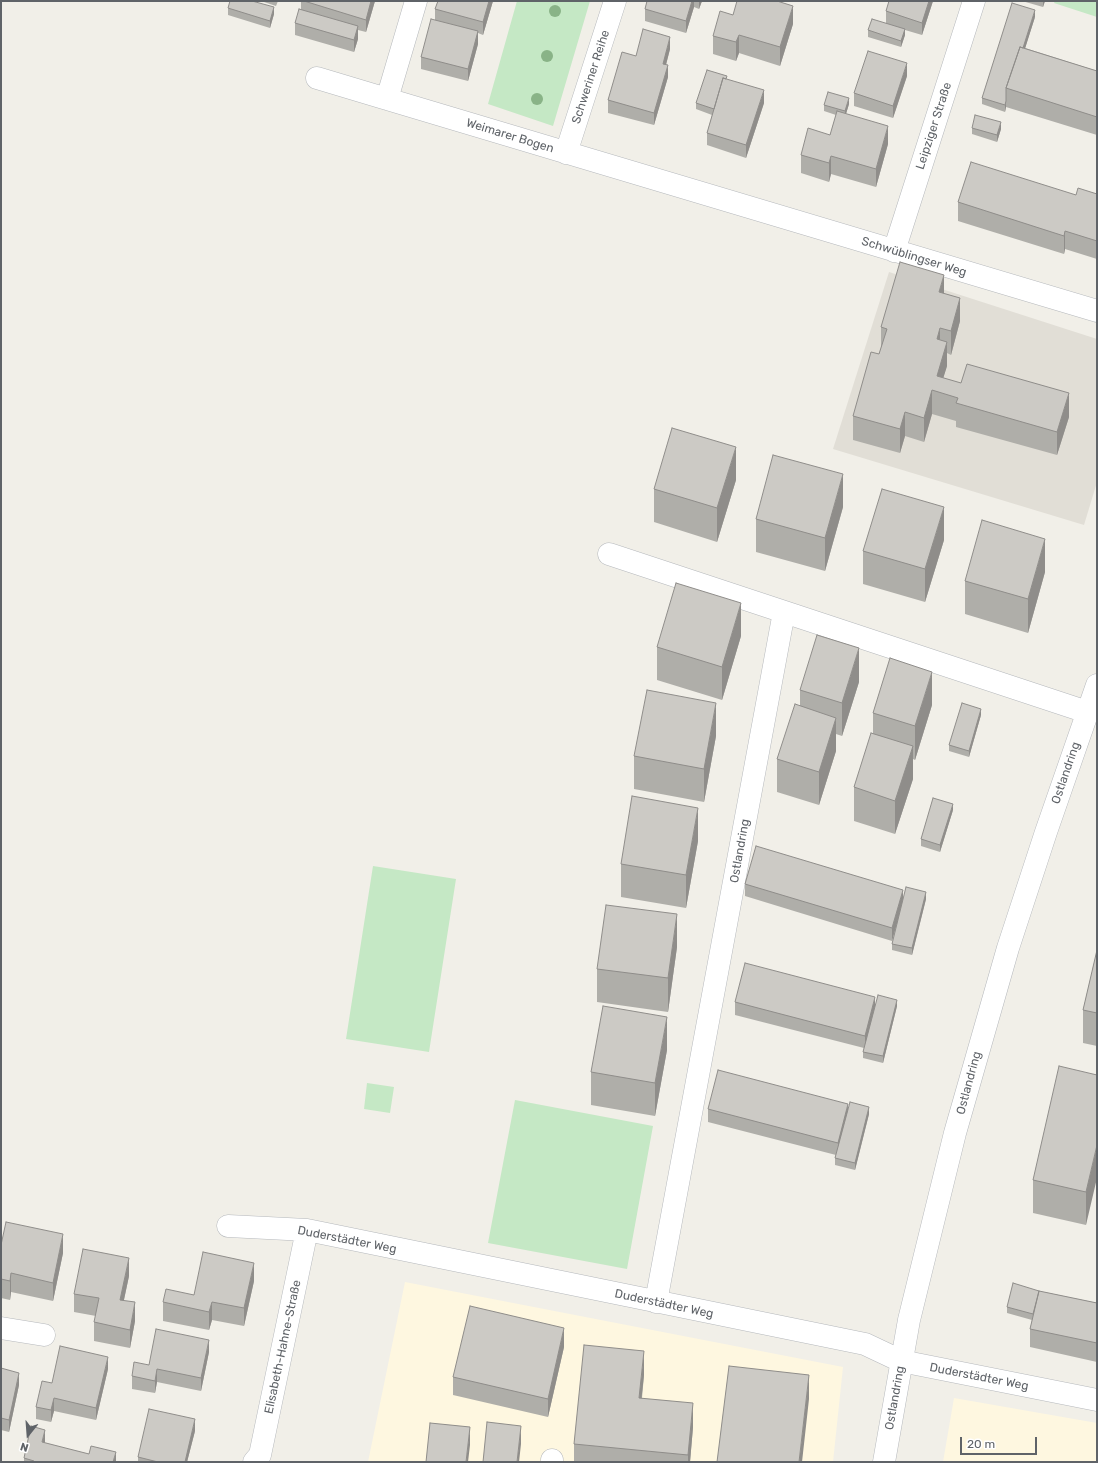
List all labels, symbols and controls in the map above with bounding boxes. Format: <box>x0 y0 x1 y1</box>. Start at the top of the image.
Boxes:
street label: Schweriner Reihe <box>569 28 613 126</box>
street label: Leipziger Straße <box>913 81 955 171</box>
street label: Weimarer Bogen <box>464 116 556 156</box>
street label: Schwüblingser Weg <box>860 234 968 280</box>
street label: Ostlandring <box>1049 740 1083 806</box>
street label: Ostlandring <box>727 818 753 884</box>
street label: Ostlandring <box>954 1050 984 1116</box>
street label: Duderstädter Weg <box>296 1223 398 1257</box>
street label: Elisabeth-Hahne-Straße <box>262 1279 304 1415</box>
street label: Duderstädter Weg <box>613 1286 715 1322</box>
street label: Duderstädter Weg <box>928 1360 1030 1394</box>
street label: Ostlandring <box>882 1365 908 1431</box>
north arrow <box>8 1415 48 1455</box>
scale bar <box>962 1429 1039 1455</box>
text: 20 m <box>967 1437 995 1451</box>
text: N <box>19 1440 30 1454</box>

